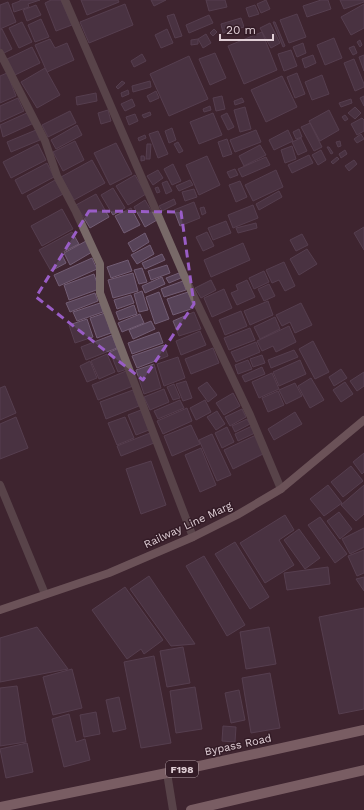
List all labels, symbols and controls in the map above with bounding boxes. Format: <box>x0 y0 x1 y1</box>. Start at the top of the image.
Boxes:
scale bar <box>220 16 273 42</box>
text: 20 m <box>226 23 256 37</box>
street label: Railway Line Marg <box>142 499 234 551</box>
street label: Bypass Road <box>203 732 273 758</box>
road number: F198 <box>166 761 198 777</box>

